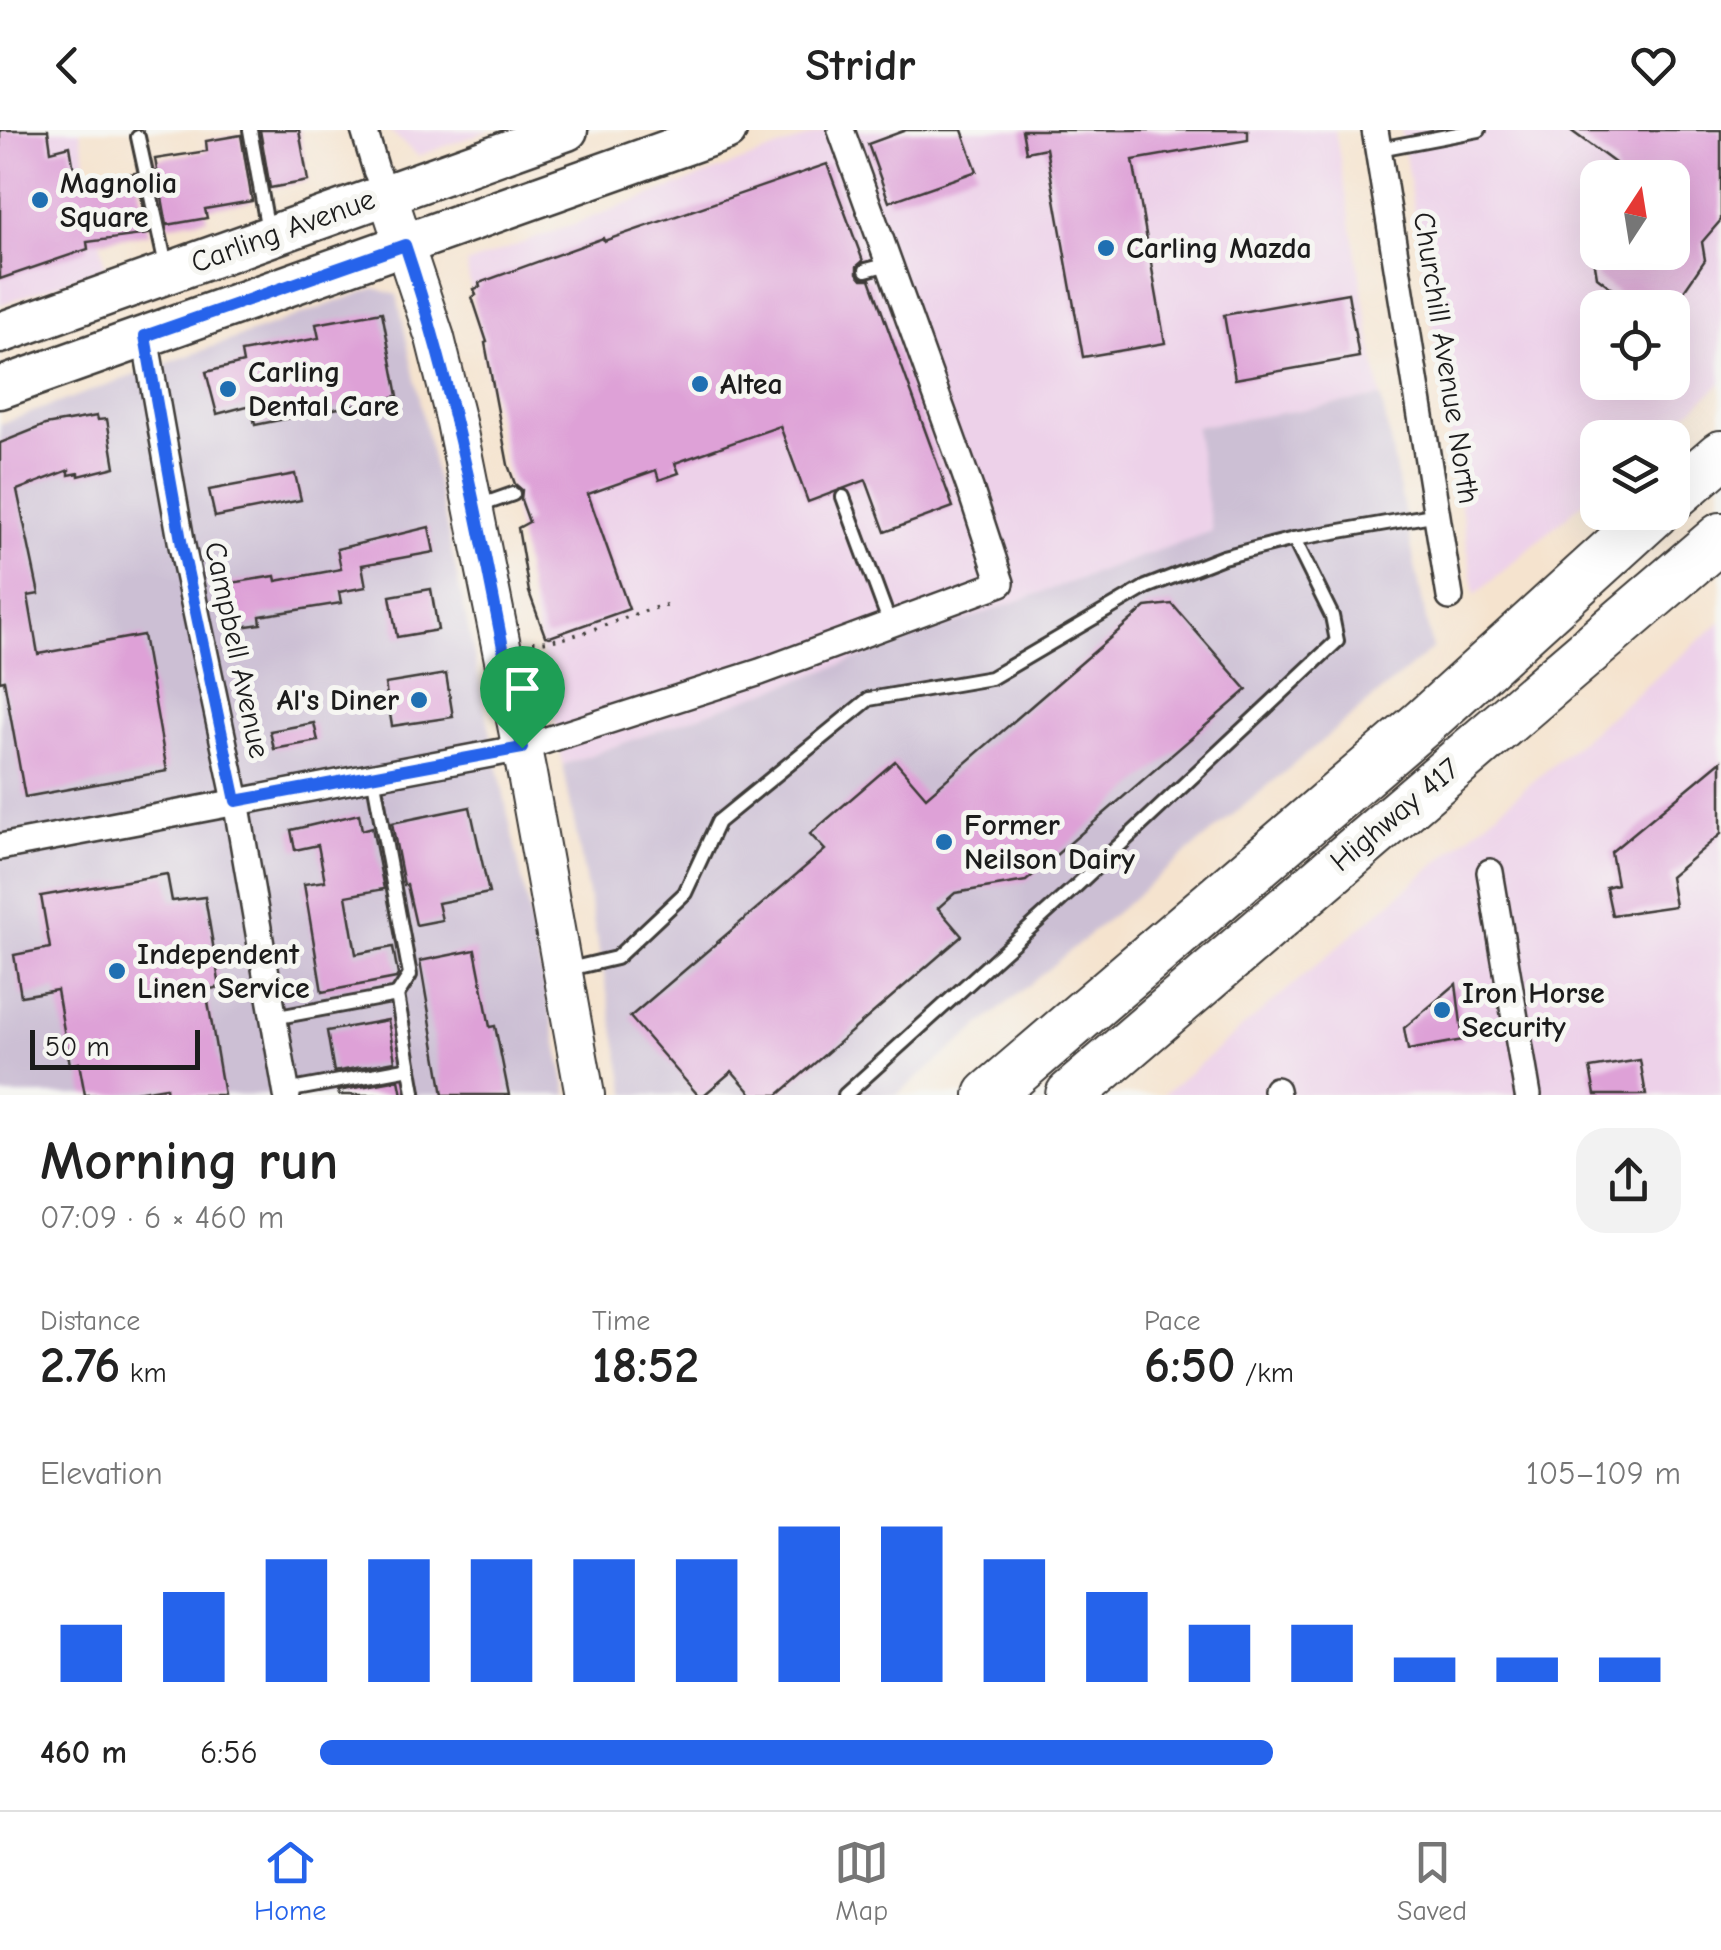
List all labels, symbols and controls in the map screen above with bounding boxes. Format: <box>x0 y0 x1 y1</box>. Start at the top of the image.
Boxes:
icon: back <box>40 38 95 93</box>
icon: heart <box>1626 38 1681 93</box>
text: Stridr <box>805 39 916 91</box>
north arrow <box>1580 160 1690 270</box>
map controls <box>1580 160 1690 530</box>
place label: Magnolia Square <box>60 166 177 235</box>
street label: Carling Avenue <box>186 182 380 280</box>
marker: Magnolia Square <box>29 189 51 211</box>
street label: Churchill Avenue North <box>1406 210 1486 506</box>
place label: Carling Mazda <box>1126 231 1312 266</box>
marker: Carling Mazda <box>1095 237 1117 259</box>
button: locate <box>1580 290 1690 400</box>
place label: Carling Dental Care <box>248 355 399 424</box>
place label: Altea <box>720 367 783 402</box>
marker: Altea <box>689 373 711 395</box>
marker: Carling Dental Care <box>217 378 239 400</box>
button: layers <box>1580 420 1690 530</box>
street label: Campbell Avenue <box>197 539 277 761</box>
pin <box>480 646 565 749</box>
icon: arrive <box>495 661 550 716</box>
place label: Al's Diner <box>277 683 399 718</box>
marker: Al's Diner <box>408 689 430 711</box>
street label: Highway 417 <box>1323 751 1467 879</box>
place label: Former Neilson Dairy <box>964 808 1135 877</box>
marker: Former Neilson Dairy <box>933 831 955 853</box>
place label: Independent Linen Service <box>137 937 310 1006</box>
marker: Independent Linen Service <box>106 960 128 982</box>
place label: Iron Horse Security <box>1462 976 1605 1045</box>
marker: Iron Horse Security <box>1431 999 1453 1021</box>
scale bar <box>30 1025 200 1070</box>
text: 50 m <box>45 1031 110 1063</box>
button: share <box>1576 1128 1681 1233</box>
text: Morning run <box>40 1129 338 1193</box>
text: 07:09 · 6 × 460 m <box>40 1199 284 1236</box>
text: Distance <box>40 1305 140 1337</box>
text: Time <box>592 1305 650 1337</box>
text: Pace <box>1144 1305 1200 1337</box>
text: 2.76 <box>40 1337 121 1395</box>
text: 18:52 <box>592 1337 699 1395</box>
text: 6:50 <box>1144 1337 1236 1395</box>
text: km <box>121 1357 167 1389</box>
text: /km <box>1236 1357 1294 1389</box>
text: Elevation <box>40 1455 163 1492</box>
text: 105–109 m <box>1526 1455 1681 1492</box>
text: 460 m <box>40 1734 127 1771</box>
text: 6:56 <box>200 1734 258 1771</box>
tab: Home <box>254 1835 326 1927</box>
tab: Map <box>834 1835 889 1927</box>
tab: Saved <box>1397 1835 1467 1927</box>

